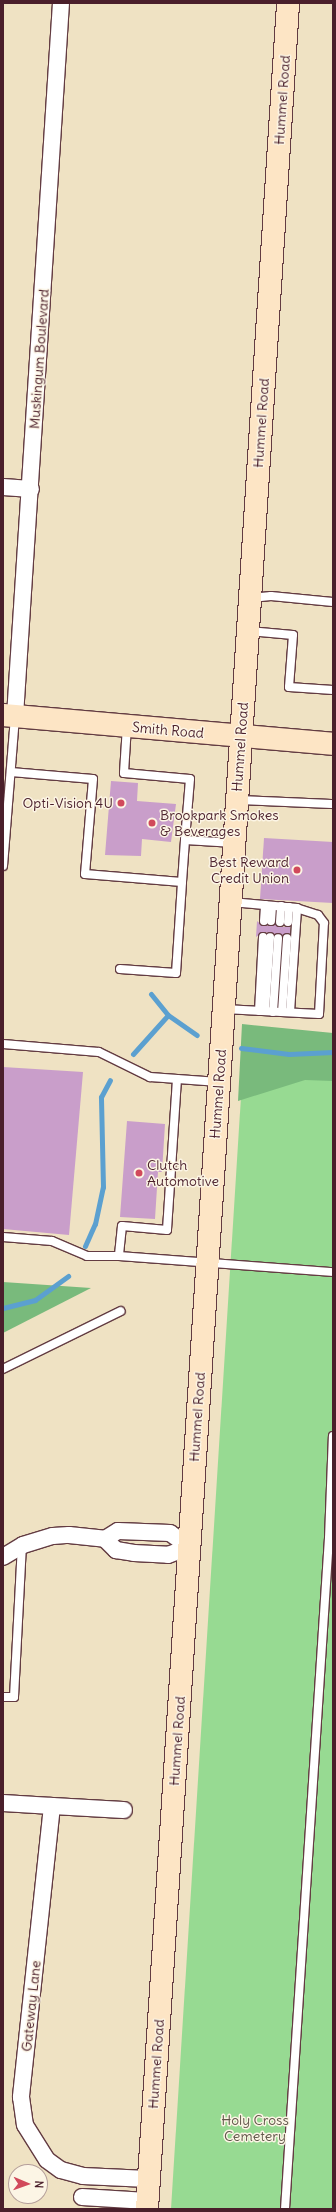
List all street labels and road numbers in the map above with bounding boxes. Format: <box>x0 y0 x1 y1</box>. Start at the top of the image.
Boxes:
street label: Hummel Road <box>270 55 294 145</box>
street label: Muskingum Boulevard <box>26 288 52 430</box>
street label: Hummel Road <box>249 378 273 468</box>
street label: Hummel Road <box>228 702 252 792</box>
street label: Smith Road <box>131 718 205 742</box>
street label: Hummel Road <box>206 1049 230 1139</box>
street label: Hummel Road <box>185 1372 209 1462</box>
street label: Hummel Road <box>165 1696 189 1786</box>
street label: Gateway Lane <box>18 1960 44 2052</box>
street label: Hummel Road <box>144 2019 168 2109</box>

